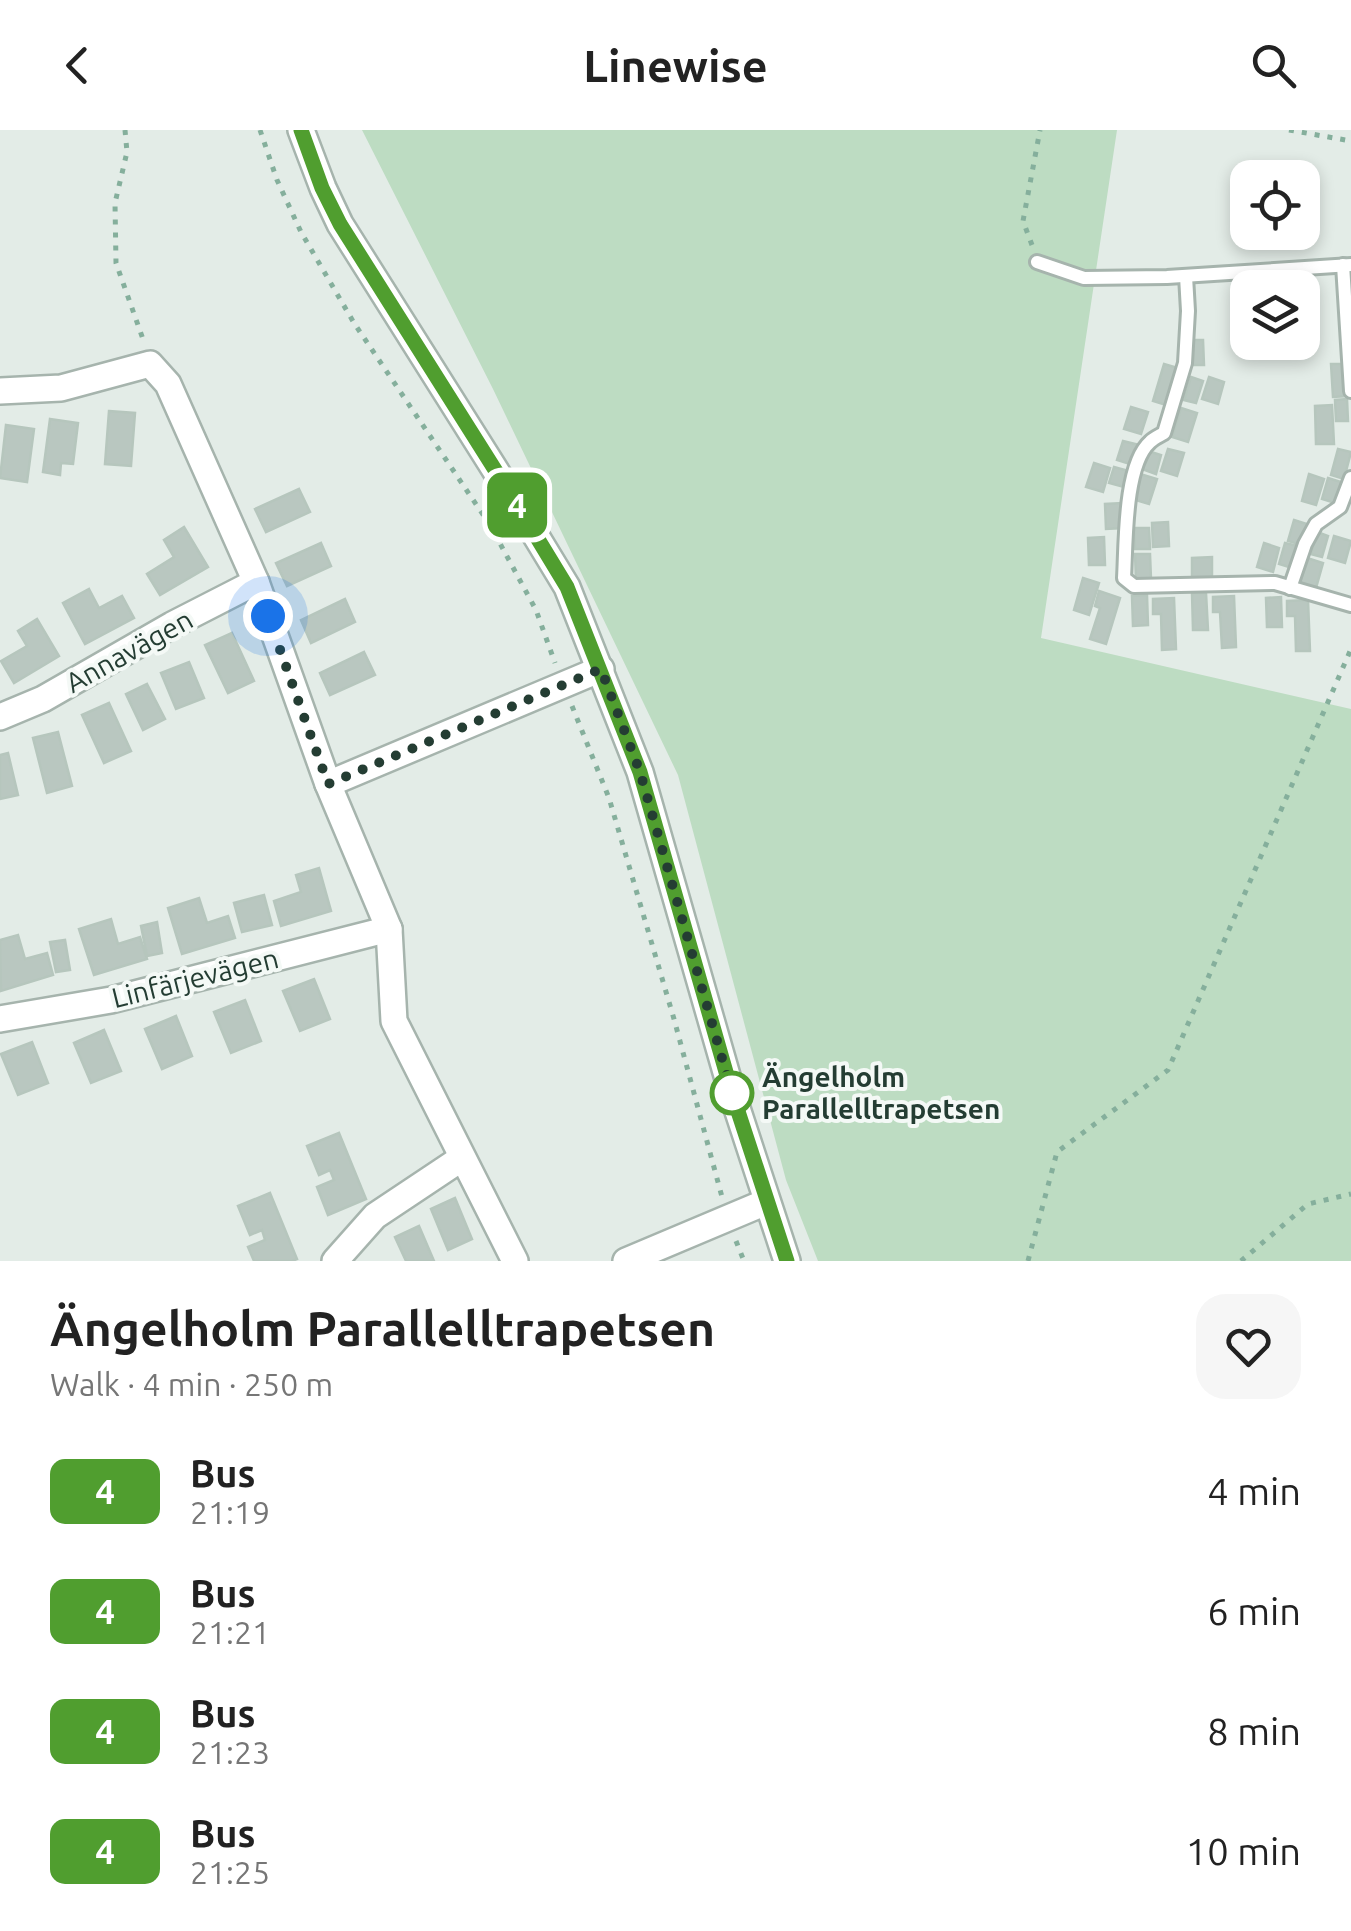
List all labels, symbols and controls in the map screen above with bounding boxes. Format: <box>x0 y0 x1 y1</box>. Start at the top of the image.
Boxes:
icon: back <box>50 38 105 93</box>
icon: search <box>1246 38 1301 93</box>
text: Linewise <box>583 40 768 91</box>
map controls <box>1230 160 1320 360</box>
button: locate <box>1230 160 1320 250</box>
button: layers <box>1230 270 1320 360</box>
line badge: 4 <box>484 472 550 538</box>
text: 4 <box>507 485 527 525</box>
your location <box>243 591 293 641</box>
street label: Annavägen <box>60 603 198 698</box>
street label: Linfärjevägen <box>108 942 281 1013</box>
place label: Ängelholm Parallelltrapetsen <box>762 1061 1000 1124</box>
marker: Ängelholm Parallelltrapetsen <box>711 1072 753 1114</box>
button: heart <box>1196 1294 1301 1399</box>
text: Ängelholm Parallelltrapetsen <box>50 1301 715 1355</box>
text: Walk · 4 min · 250 m <box>50 1366 333 1402</box>
text: Bus <box>190 1452 255 1494</box>
text: 4 min <box>1207 1470 1301 1512</box>
text: 4 <box>95 1471 115 1511</box>
text: 21:19 <box>190 1494 270 1530</box>
text: Bus <box>190 1572 255 1614</box>
text: 6 min <box>1207 1590 1301 1632</box>
text: 4 <box>95 1591 115 1631</box>
text: 21:21 <box>190 1614 270 1650</box>
text: Bus <box>190 1692 255 1734</box>
text: 8 min <box>1207 1710 1301 1752</box>
text: 4 <box>95 1711 115 1751</box>
text: 21:23 <box>190 1734 270 1770</box>
text: Bus <box>190 1812 255 1854</box>
text: 10 min <box>1186 1830 1301 1872</box>
text: 4 <box>95 1831 115 1871</box>
text: 21:25 <box>190 1854 270 1890</box>

